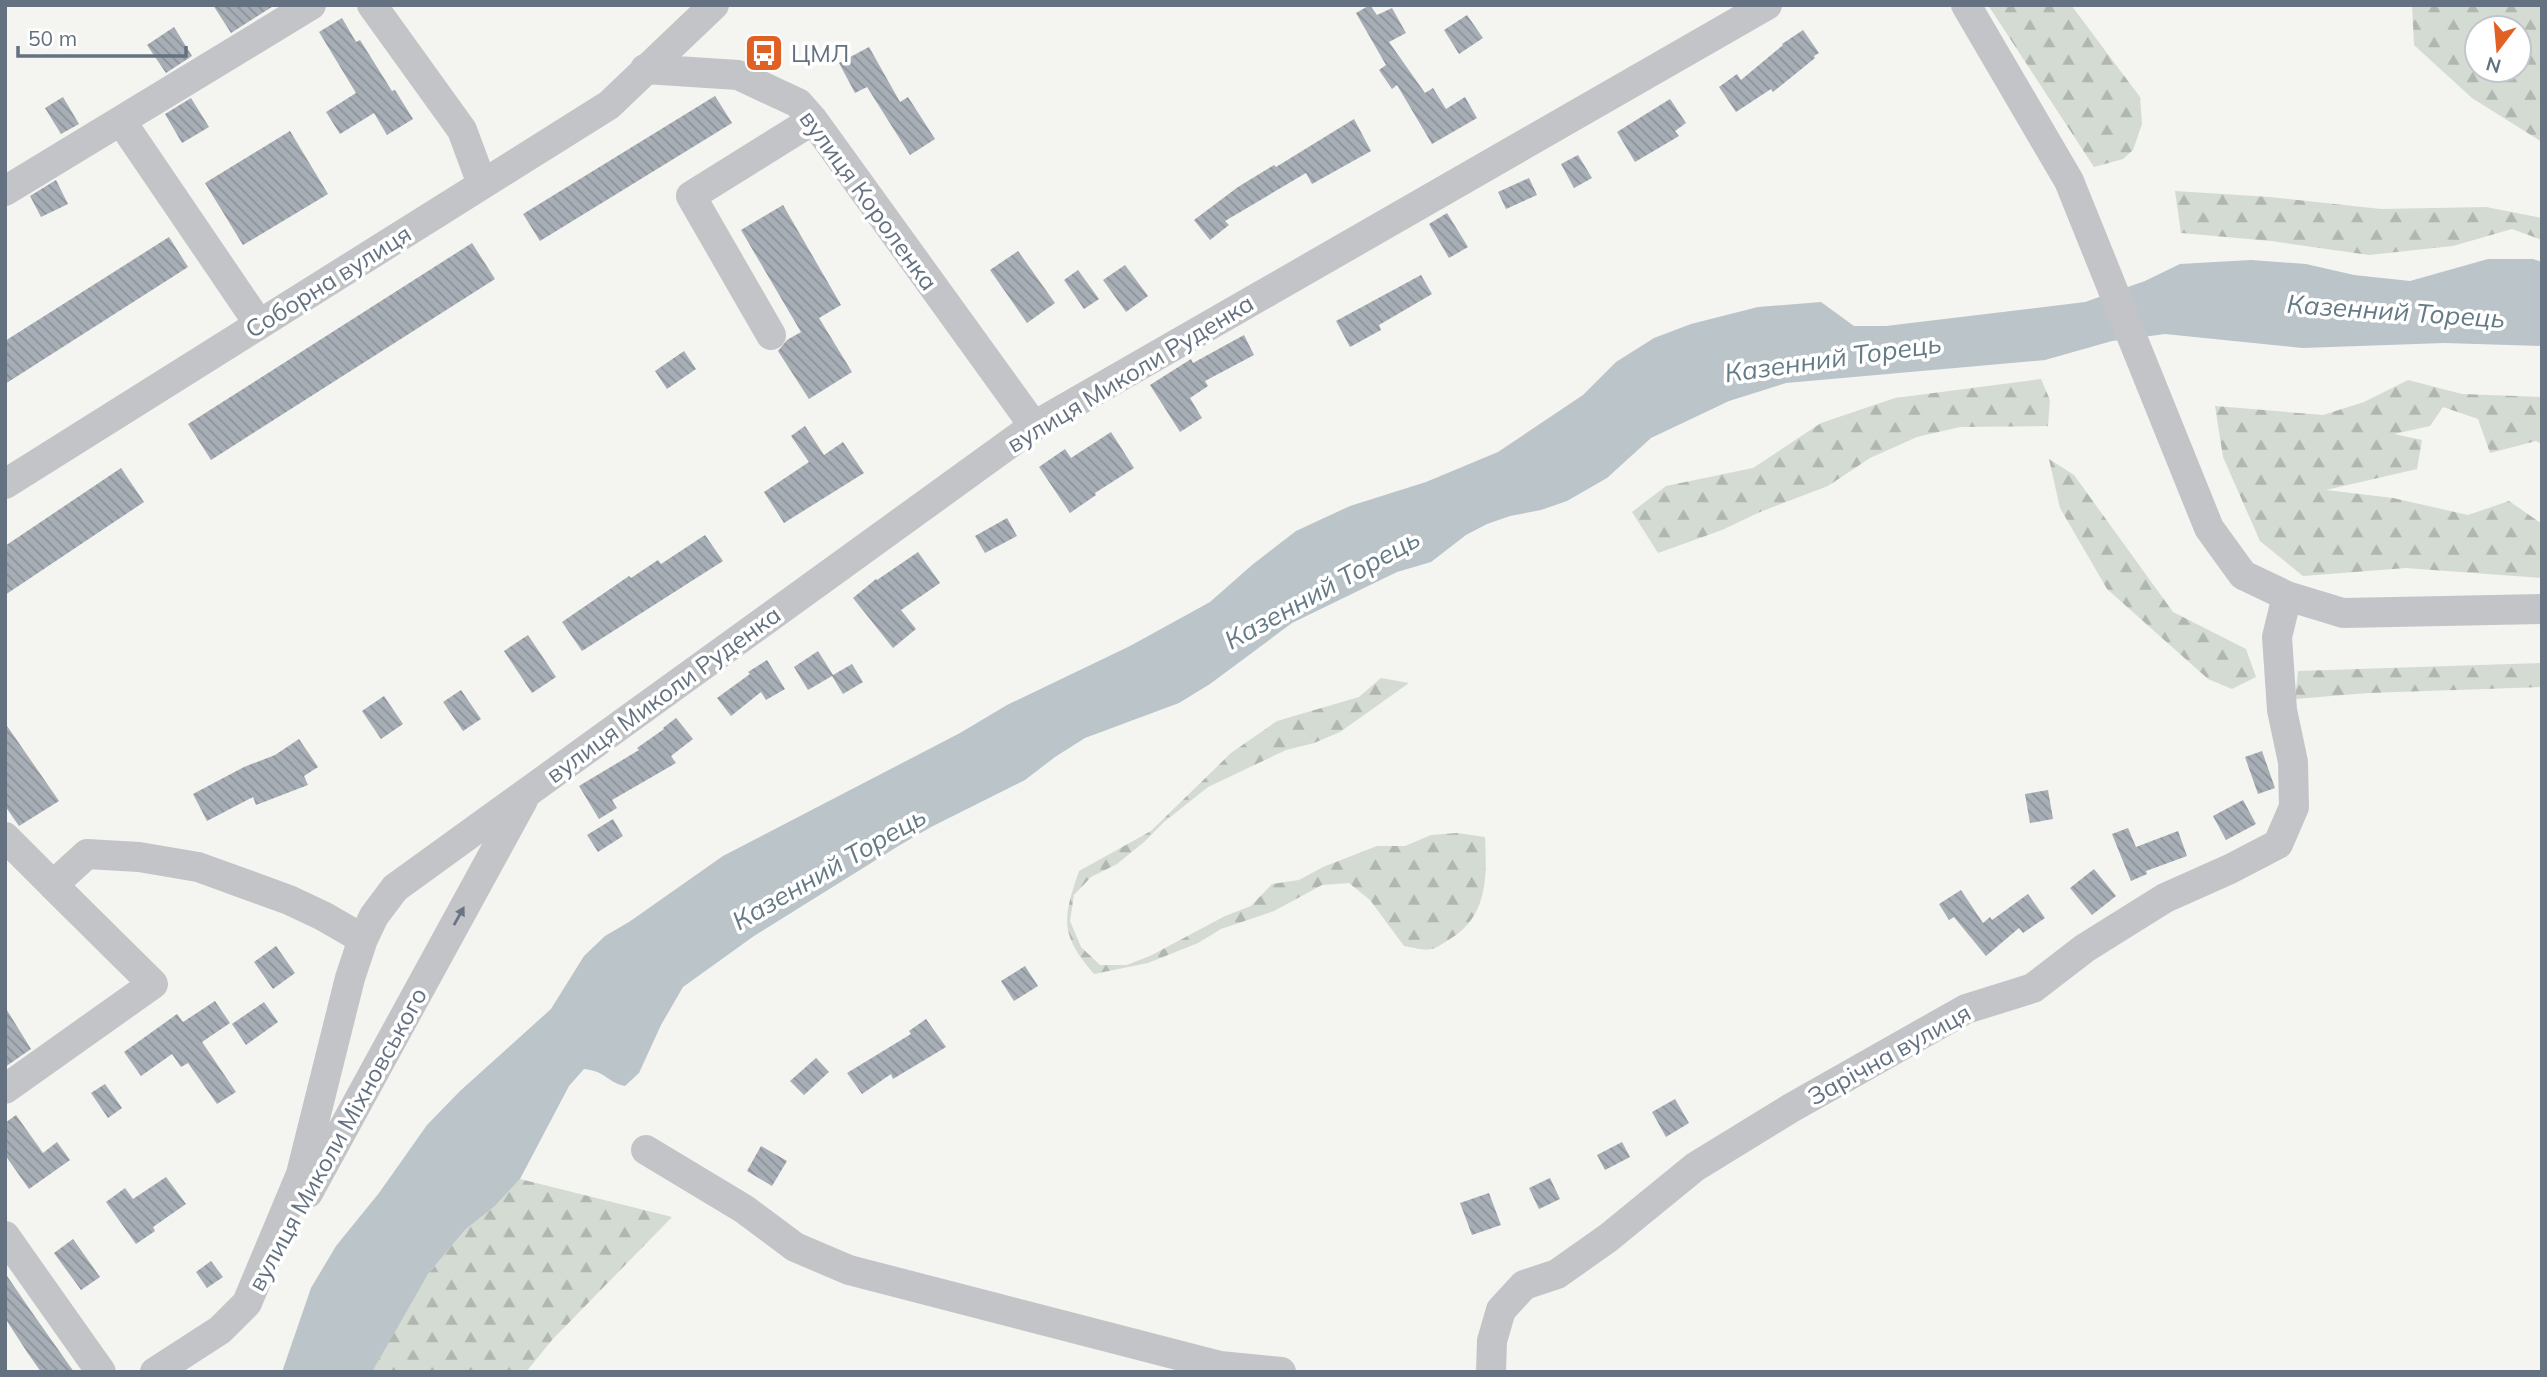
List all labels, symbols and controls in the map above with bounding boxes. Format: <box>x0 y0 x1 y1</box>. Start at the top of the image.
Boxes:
scale bar <box>18 14 186 58</box>
north arrow <box>2463 14 2533 84</box>
text: 50 m <box>28 25 77 51</box>
bus stop icon: ЦМЛ <box>743 32 785 74</box>
place label: ЦМЛ <box>791 38 849 68</box>
text: N <box>2483 52 2504 79</box>
street label: вулиця Короленка <box>794 104 944 296</box>
street label: Соборна вулиця <box>240 218 416 344</box>
street label: вулиця Миколи Руденка <box>1001 287 1259 459</box>
water label: Казенний Торець <box>2286 287 2506 335</box>
water label: Казенний Торець <box>1722 326 1944 390</box>
water label: Казенний Торець <box>1218 522 1426 656</box>
street label: вулиця Миколи Руденка <box>540 599 786 789</box>
water label: Казенний Торець <box>726 799 932 937</box>
one-way arrow <box>453 906 465 926</box>
street label: вулиця Миколи Міхновського <box>241 982 433 1296</box>
street label: Зарічна вулиця <box>1802 997 1976 1111</box>

